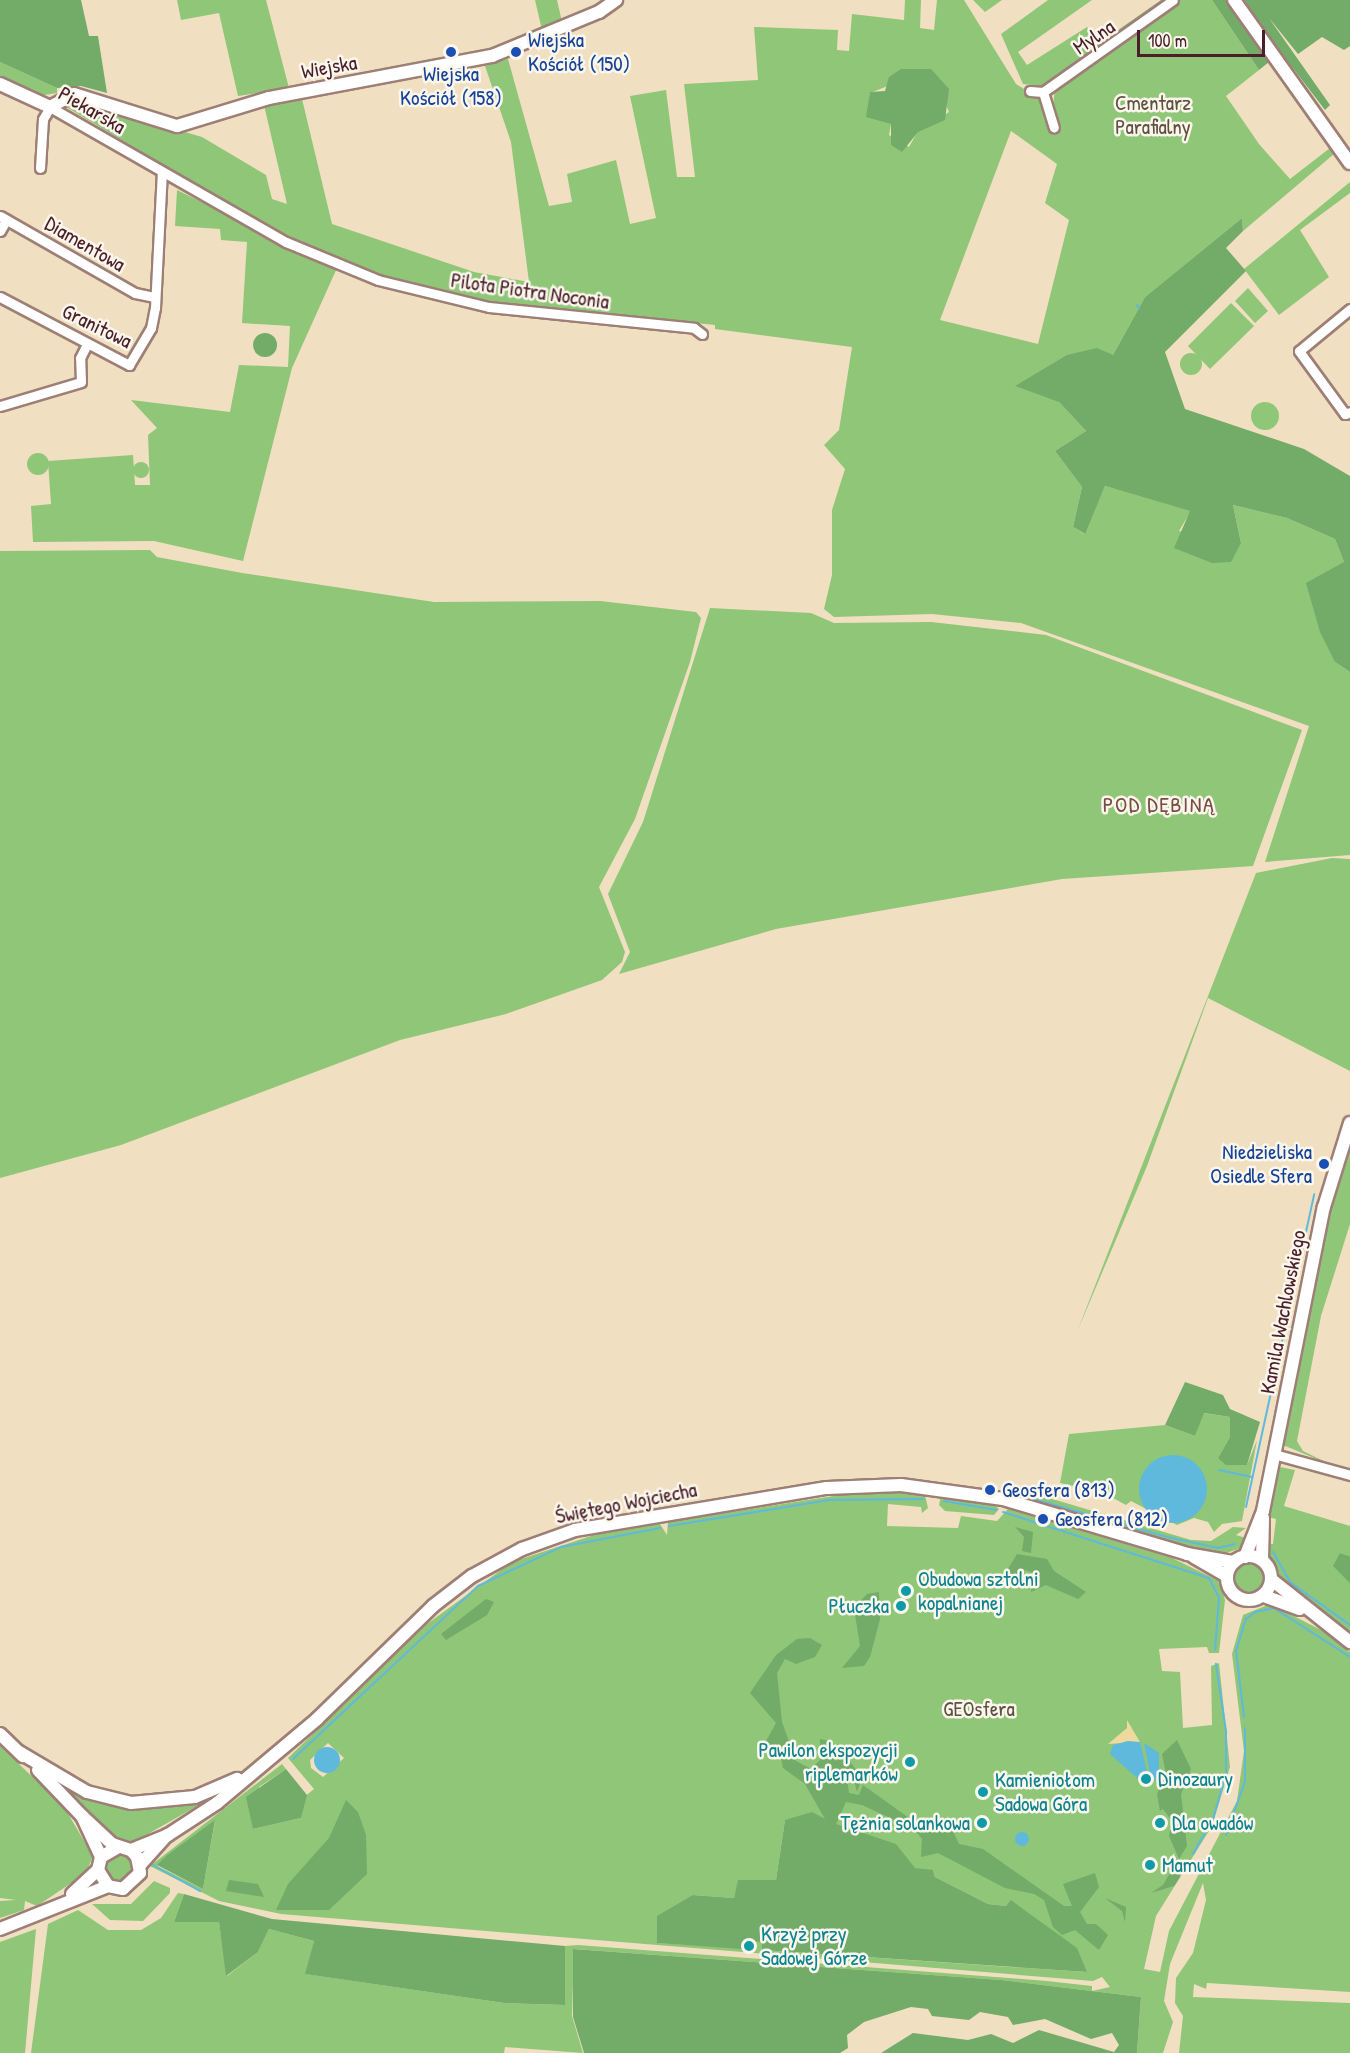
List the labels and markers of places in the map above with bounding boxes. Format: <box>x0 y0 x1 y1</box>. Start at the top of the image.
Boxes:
place label: Wiejska Kościół (150) <box>528 27 630 77</box>
marker: Wiejska Kościół (158) <box>444 45 458 59</box>
marker: Wiejska Kościół (150) <box>509 45 523 59</box>
place label: Wiejska Kościół (158) <box>400 61 502 111</box>
place label: Niedzieliska Osiedle Sfera <box>1210 1139 1312 1189</box>
marker: Niedzieliska Osiedle Sfera <box>1317 1157 1331 1171</box>
place label: Geosfera (813) <box>1002 1477 1115 1503</box>
marker: Geosfera (813) <box>983 1483 997 1497</box>
place label: Geosfera (812) <box>1055 1506 1168 1532</box>
marker: Geosfera (812) <box>1036 1512 1050 1526</box>
place label: Obudowa sztolni kopalnianej <box>918 1566 1039 1616</box>
marker: Obudowa sztolni kopalnianej <box>899 1584 913 1598</box>
place label: Płuczka <box>828 1593 889 1619</box>
marker: Płuczka <box>894 1599 908 1613</box>
place label: Pawilon ekspozycji riplemarków <box>759 1737 898 1787</box>
marker: Pawilon ekspozycji riplemarków <box>903 1755 917 1769</box>
place label: Dinozaury <box>1158 1766 1233 1792</box>
place label: Kamieniołom Sadowa Góra <box>995 1767 1095 1817</box>
marker: Dinozaury <box>1139 1772 1153 1786</box>
marker: Kamieniołom Sadowa Góra <box>976 1785 990 1799</box>
place label: Tężnia solankowa <box>841 1810 970 1836</box>
place label: Dla owadów <box>1172 1810 1253 1836</box>
marker: Tężnia solankowa <box>975 1816 989 1830</box>
marker: Dla owadów <box>1153 1816 1167 1830</box>
place label: Mamut <box>1162 1852 1213 1878</box>
marker: Mamut <box>1143 1858 1157 1872</box>
place label: Krzyż przy Sadowej Górze <box>761 1921 867 1971</box>
marker: Krzyż przy Sadowej Górze <box>742 1939 756 1953</box>

